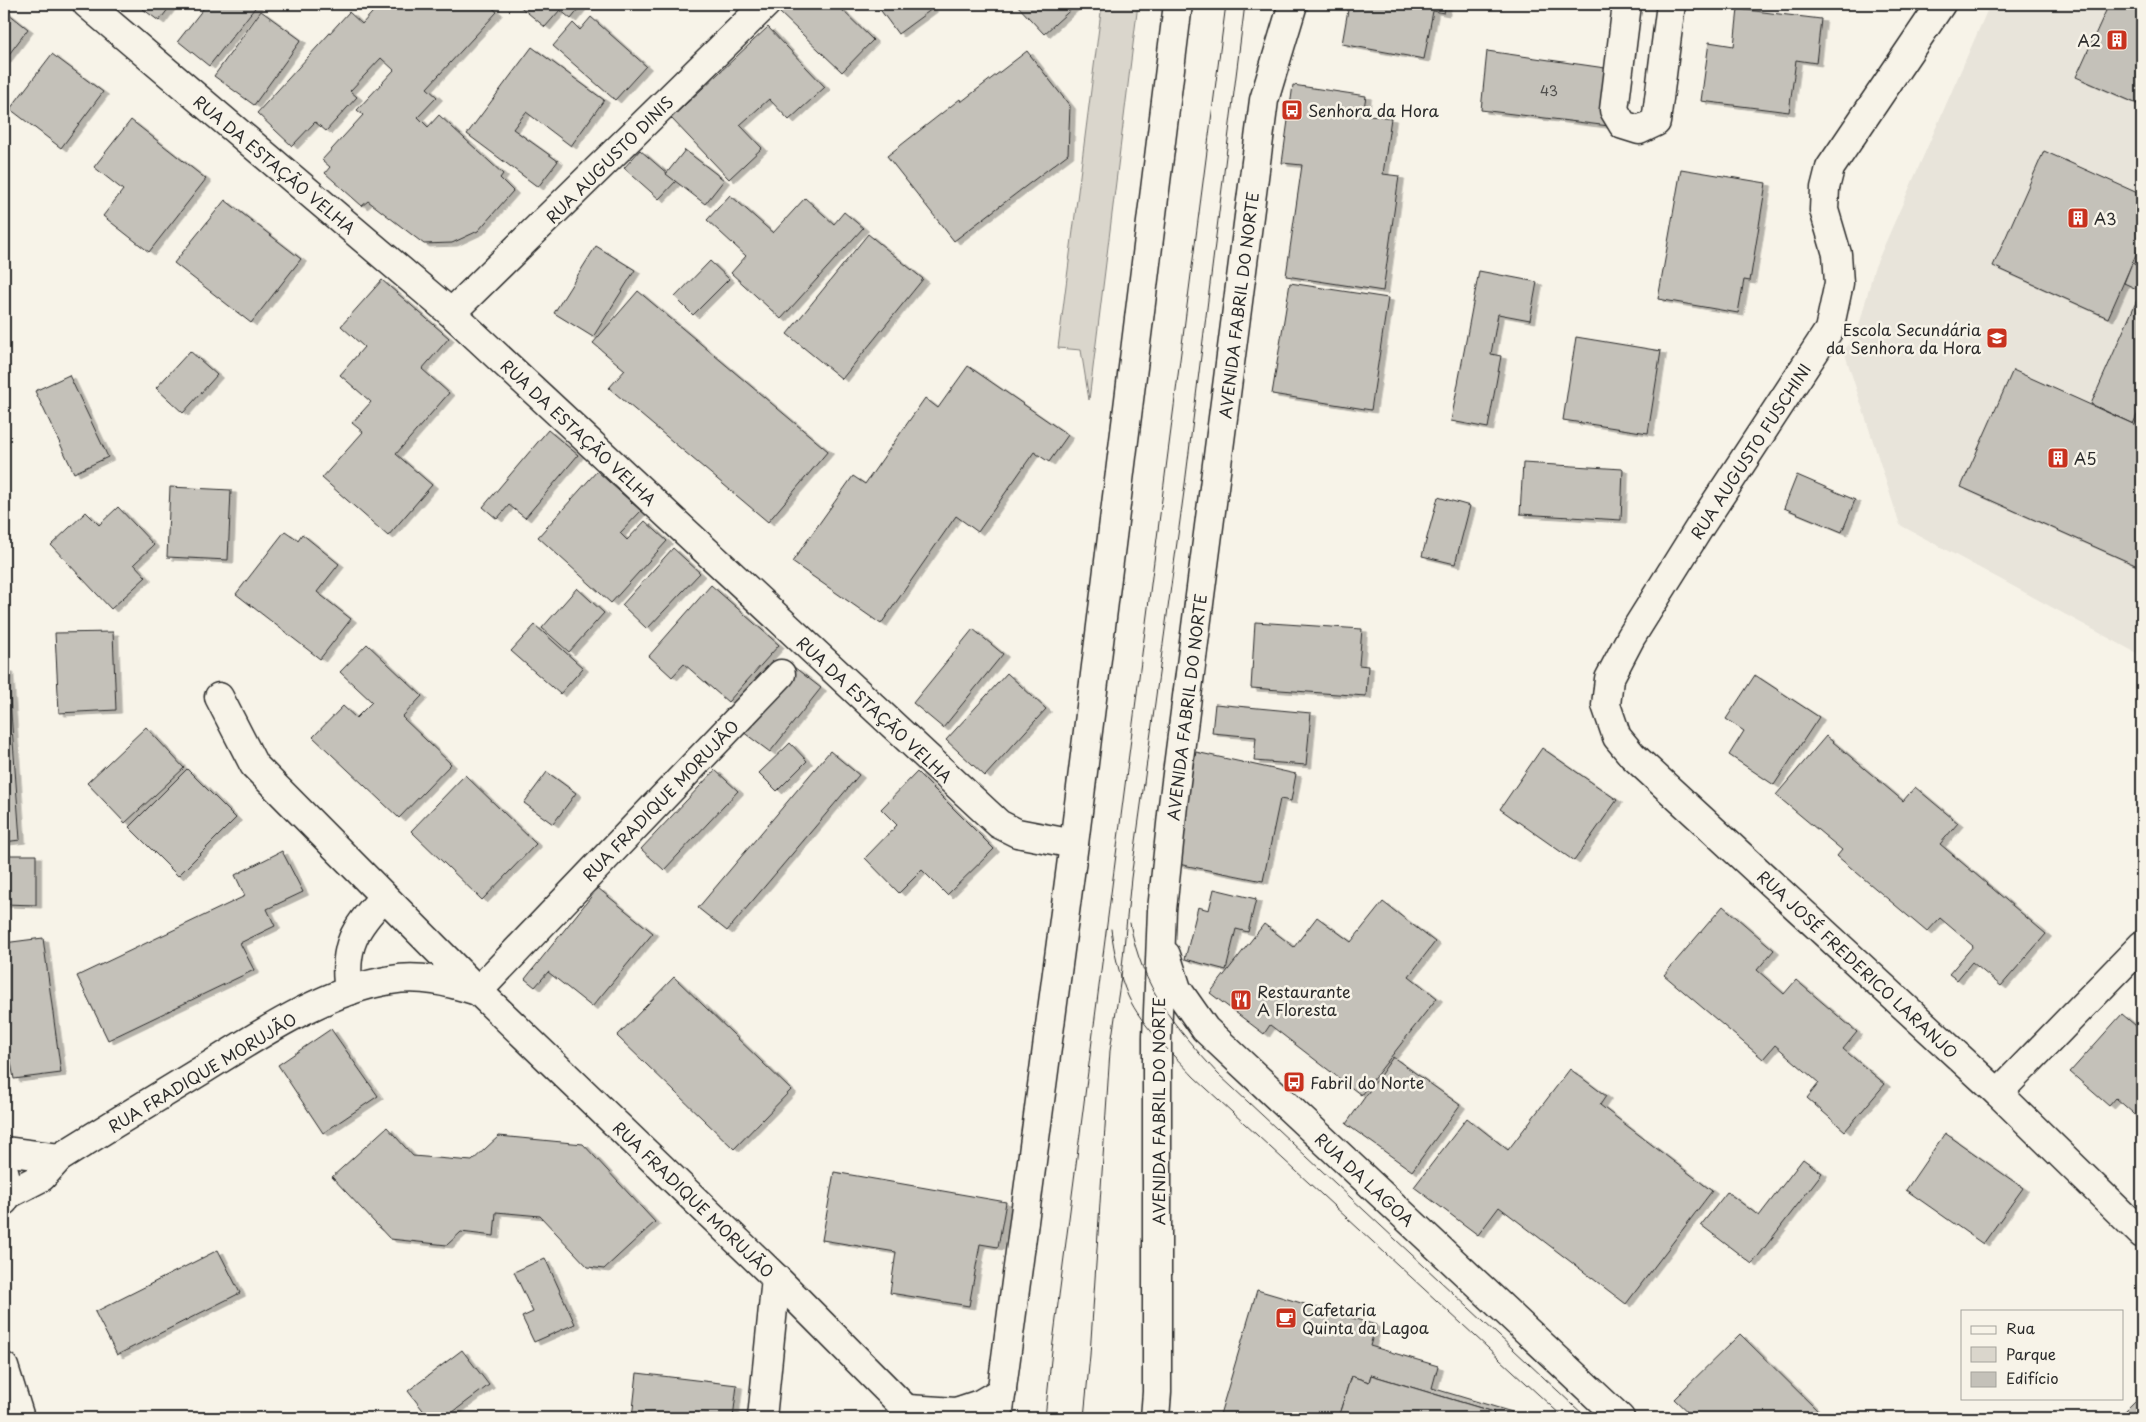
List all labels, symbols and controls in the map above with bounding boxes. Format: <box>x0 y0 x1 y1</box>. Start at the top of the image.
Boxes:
place label: A2 <box>2077 28 2101 52</box>
building icon: A2 <box>2105 28 2129 52</box>
house number: 43 <box>1540 80 1558 101</box>
street label: RUA DA ESTAÇÃO VELHA <box>189 89 361 239</box>
street label: RUA AUGUSTO DINIS <box>540 90 678 228</box>
bus stop icon: Senhora da Hora <box>1280 98 1304 122</box>
place label: Senhora da Hora <box>1308 98 1439 122</box>
street label: AVENIDA FABRIL DO NORTE <box>1212 190 1264 420</box>
building icon: A3 <box>2066 206 2090 230</box>
place label: A3 <box>2094 206 2117 230</box>
place label: Escola Secundária da Senhora da Hora <box>1826 317 1982 359</box>
school or university icon: Escola Secundária da Senhora da Hora <box>1985 326 2009 350</box>
street label: RUA DA ESTAÇÃO VELHA <box>496 353 662 511</box>
street label: RUA AUGUSTO FUSCHINI <box>1684 358 1816 544</box>
building icon: A5 <box>2046 446 2070 470</box>
place label: A5 <box>2074 446 2097 470</box>
street label: AVENIDA FABRIL DO NORTE <box>1160 592 1212 822</box>
street label: RUA DA ESTAÇÃO VELHA <box>792 630 958 788</box>
street label: RUA FRADIQUE MORUJÃO <box>576 714 744 886</box>
street label: RUA JOSÉ FREDERICO LARANJO <box>1752 864 1964 1064</box>
place label: Restaurante A Floresta <box>1257 979 1351 1021</box>
restaurant icon: Restaurante A Floresta <box>1229 988 1253 1012</box>
street label: AVENIDA FABRIL DO NORTE <box>1146 997 1170 1225</box>
street label: RUA FRADIQUE MORUJÃO <box>103 1006 301 1138</box>
bus stop icon: Fabril do Norte <box>1282 1070 1306 1094</box>
place label: Fabril do Norte <box>1310 1070 1424 1094</box>
street label: RUA FRADIQUE MORUJÃO <box>608 1115 780 1283</box>
street label: RUA DA LAGOA <box>1310 1127 1420 1231</box>
place label: Cafetaria Quinta da Lagoa <box>1302 1297 1429 1339</box>
cafe icon: Cafetaria Quinta da Lagoa <box>1274 1306 1298 1330</box>
legend <box>1961 1310 2124 1400</box>
text: Rua <box>2006 1316 2035 1339</box>
text: Parque <box>2006 1342 2056 1365</box>
text: Edifício <box>2006 1366 2059 1389</box>

